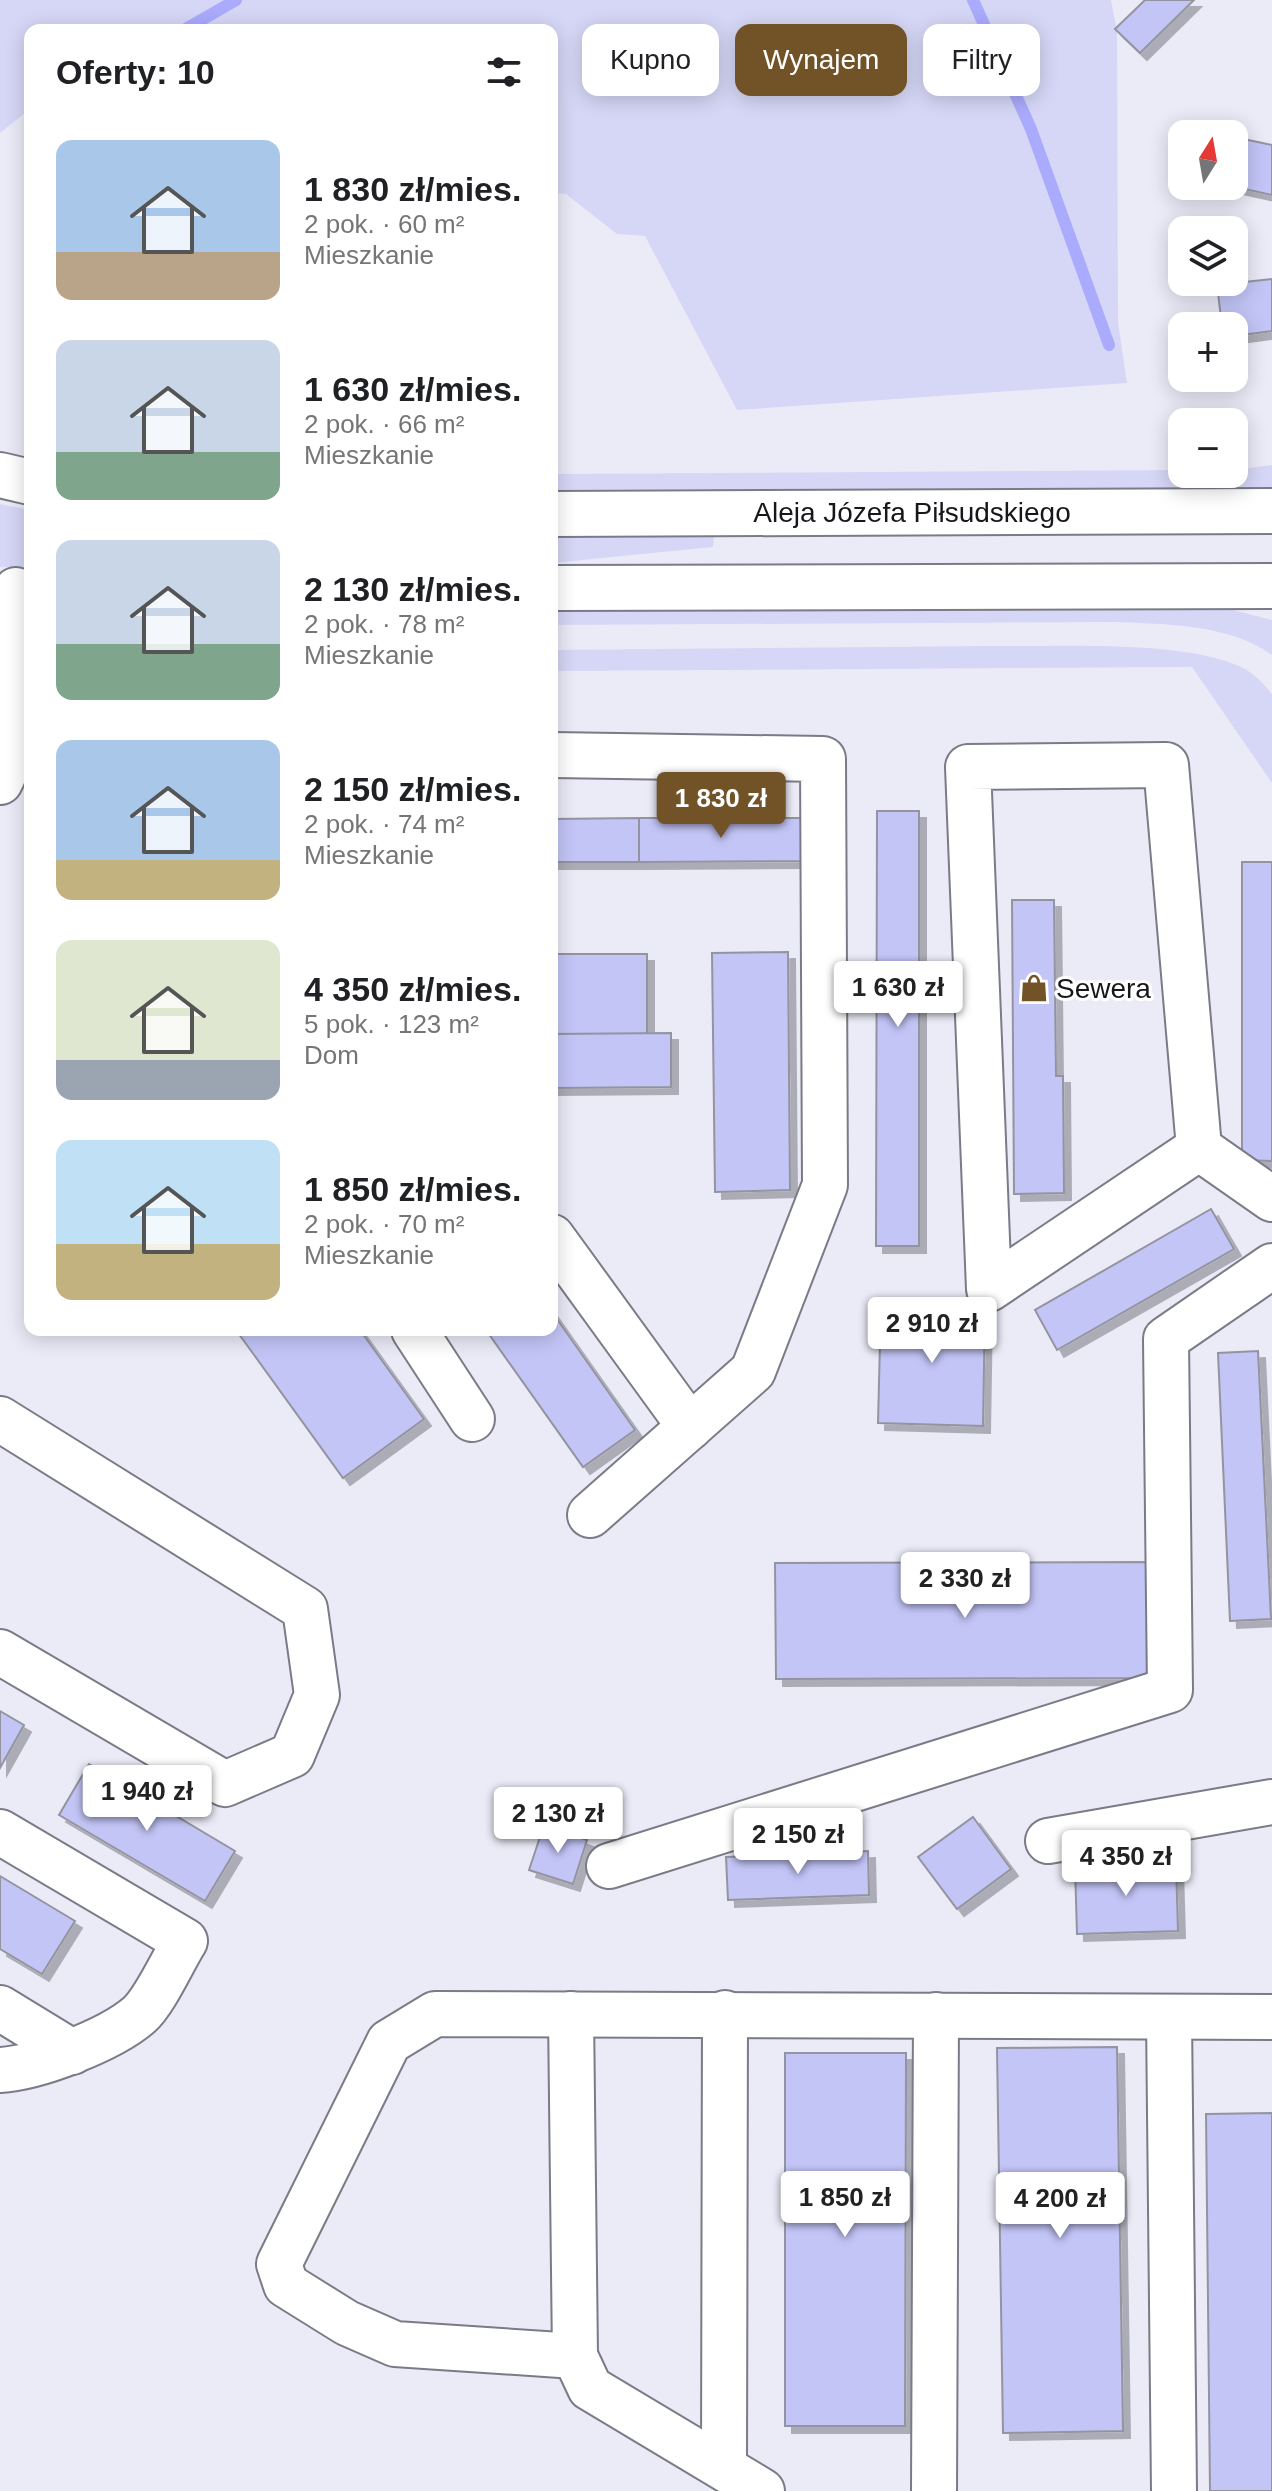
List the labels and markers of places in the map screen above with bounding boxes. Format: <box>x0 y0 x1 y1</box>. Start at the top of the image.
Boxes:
pin: 1 830 zł <box>638 772 804 840</box>
pin: 1 630 zł <box>815 961 981 1029</box>
shop icon: Sewera <box>1019 973 1049 1003</box>
place label: Sewera <box>1056 973 1151 1004</box>
pin: 2 910 zł <box>849 1297 1015 1365</box>
pin: 2 330 zł <box>882 1552 1048 1620</box>
pin: 1 940 zł <box>64 1765 230 1833</box>
pin: 2 130 zł <box>475 1787 641 1855</box>
pin: 2 150 zł <box>715 1808 881 1876</box>
pin: 4 350 zł <box>1043 1830 1209 1898</box>
pin: 1 850 zł <box>762 2171 928 2239</box>
pin: 4 200 zł <box>977 2172 1143 2240</box>

